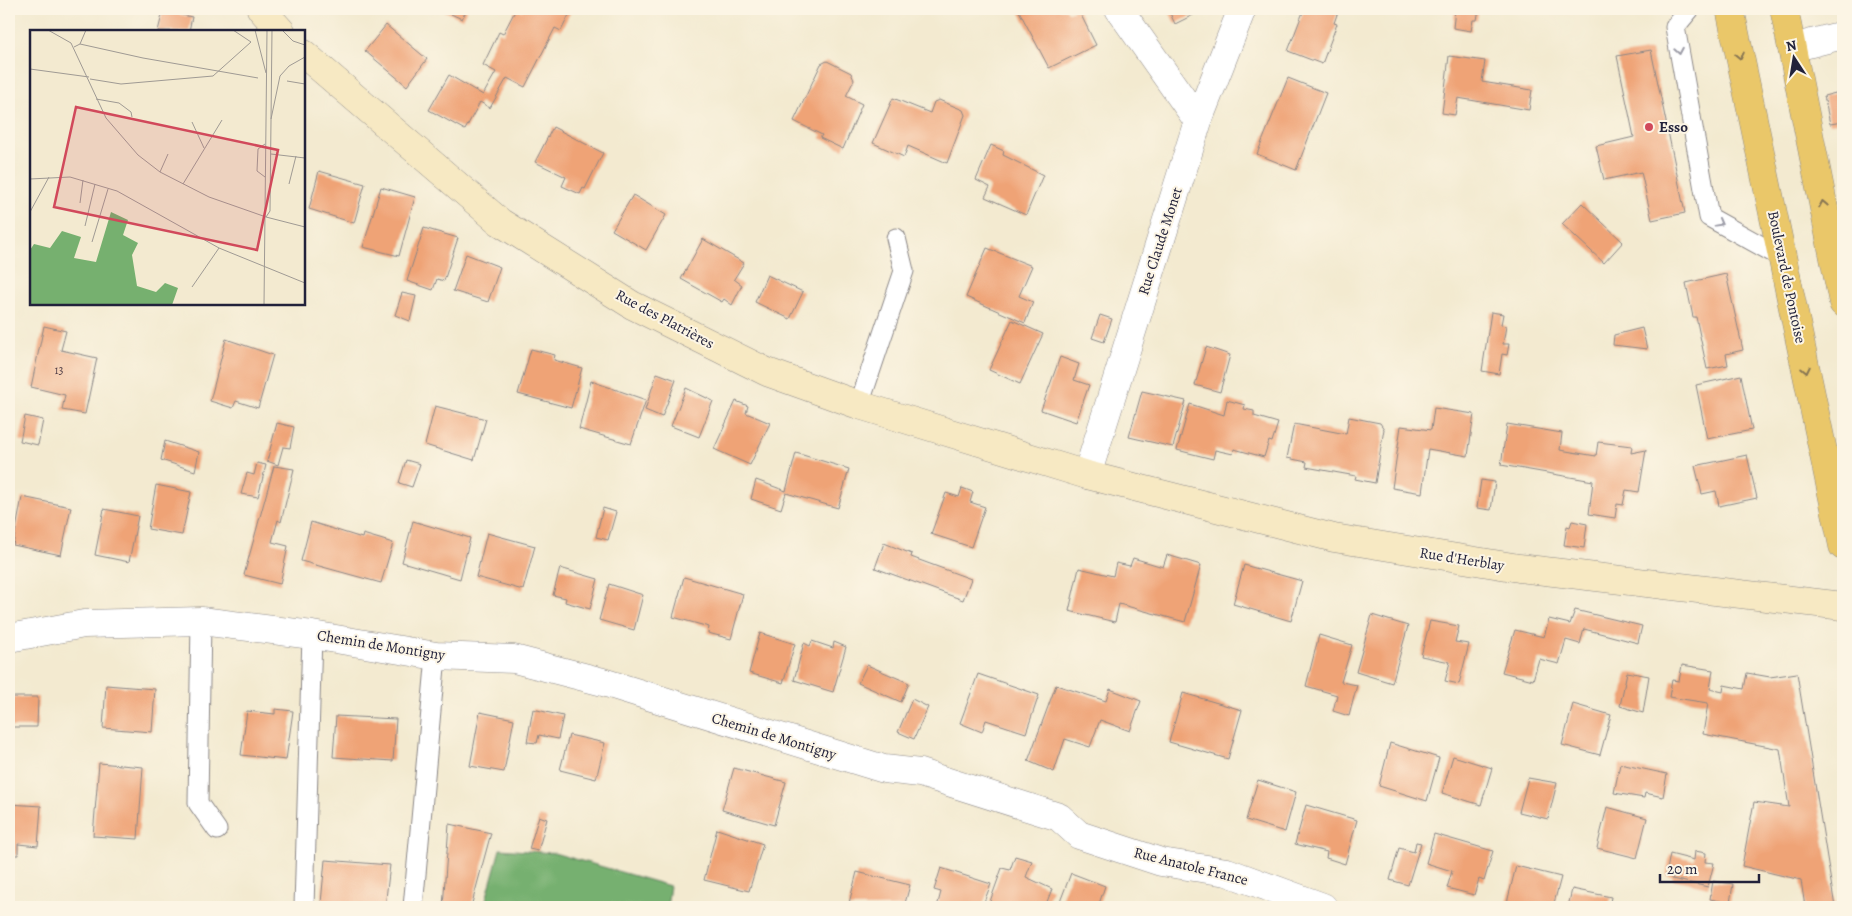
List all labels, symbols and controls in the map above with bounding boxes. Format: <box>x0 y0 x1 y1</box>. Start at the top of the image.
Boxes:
inset map <box>30 30 305 305</box>
north arrow <box>1770 32 1820 82</box>
text: N <box>1784 35 1798 56</box>
one-way arrow <box>1674 47 1684 56</box>
one-way arrow <box>1735 52 1745 61</box>
place label: Esso <box>1659 117 1688 137</box>
marker: Esso <box>1643 121 1655 133</box>
street label: Rue Claude Monet <box>1133 185 1187 297</box>
one-way arrow <box>1819 199 1829 208</box>
street label: Boulevard de Pontoise <box>1763 209 1811 345</box>
one-way arrow <box>1713 217 1722 227</box>
street label: Rue des Platrières <box>612 285 718 353</box>
house number: 13 <box>54 362 64 378</box>
one-way arrow <box>1800 365 1811 374</box>
street label: Rue d'Herblay <box>1418 542 1506 576</box>
street label: Chemin de Montigny <box>316 625 447 665</box>
street label: Chemin de Montigny <box>709 708 839 765</box>
street label: Rue Anatole France <box>1132 842 1250 890</box>
scale bar <box>1660 851 1758 883</box>
text: 20 m <box>1667 859 1698 879</box>

